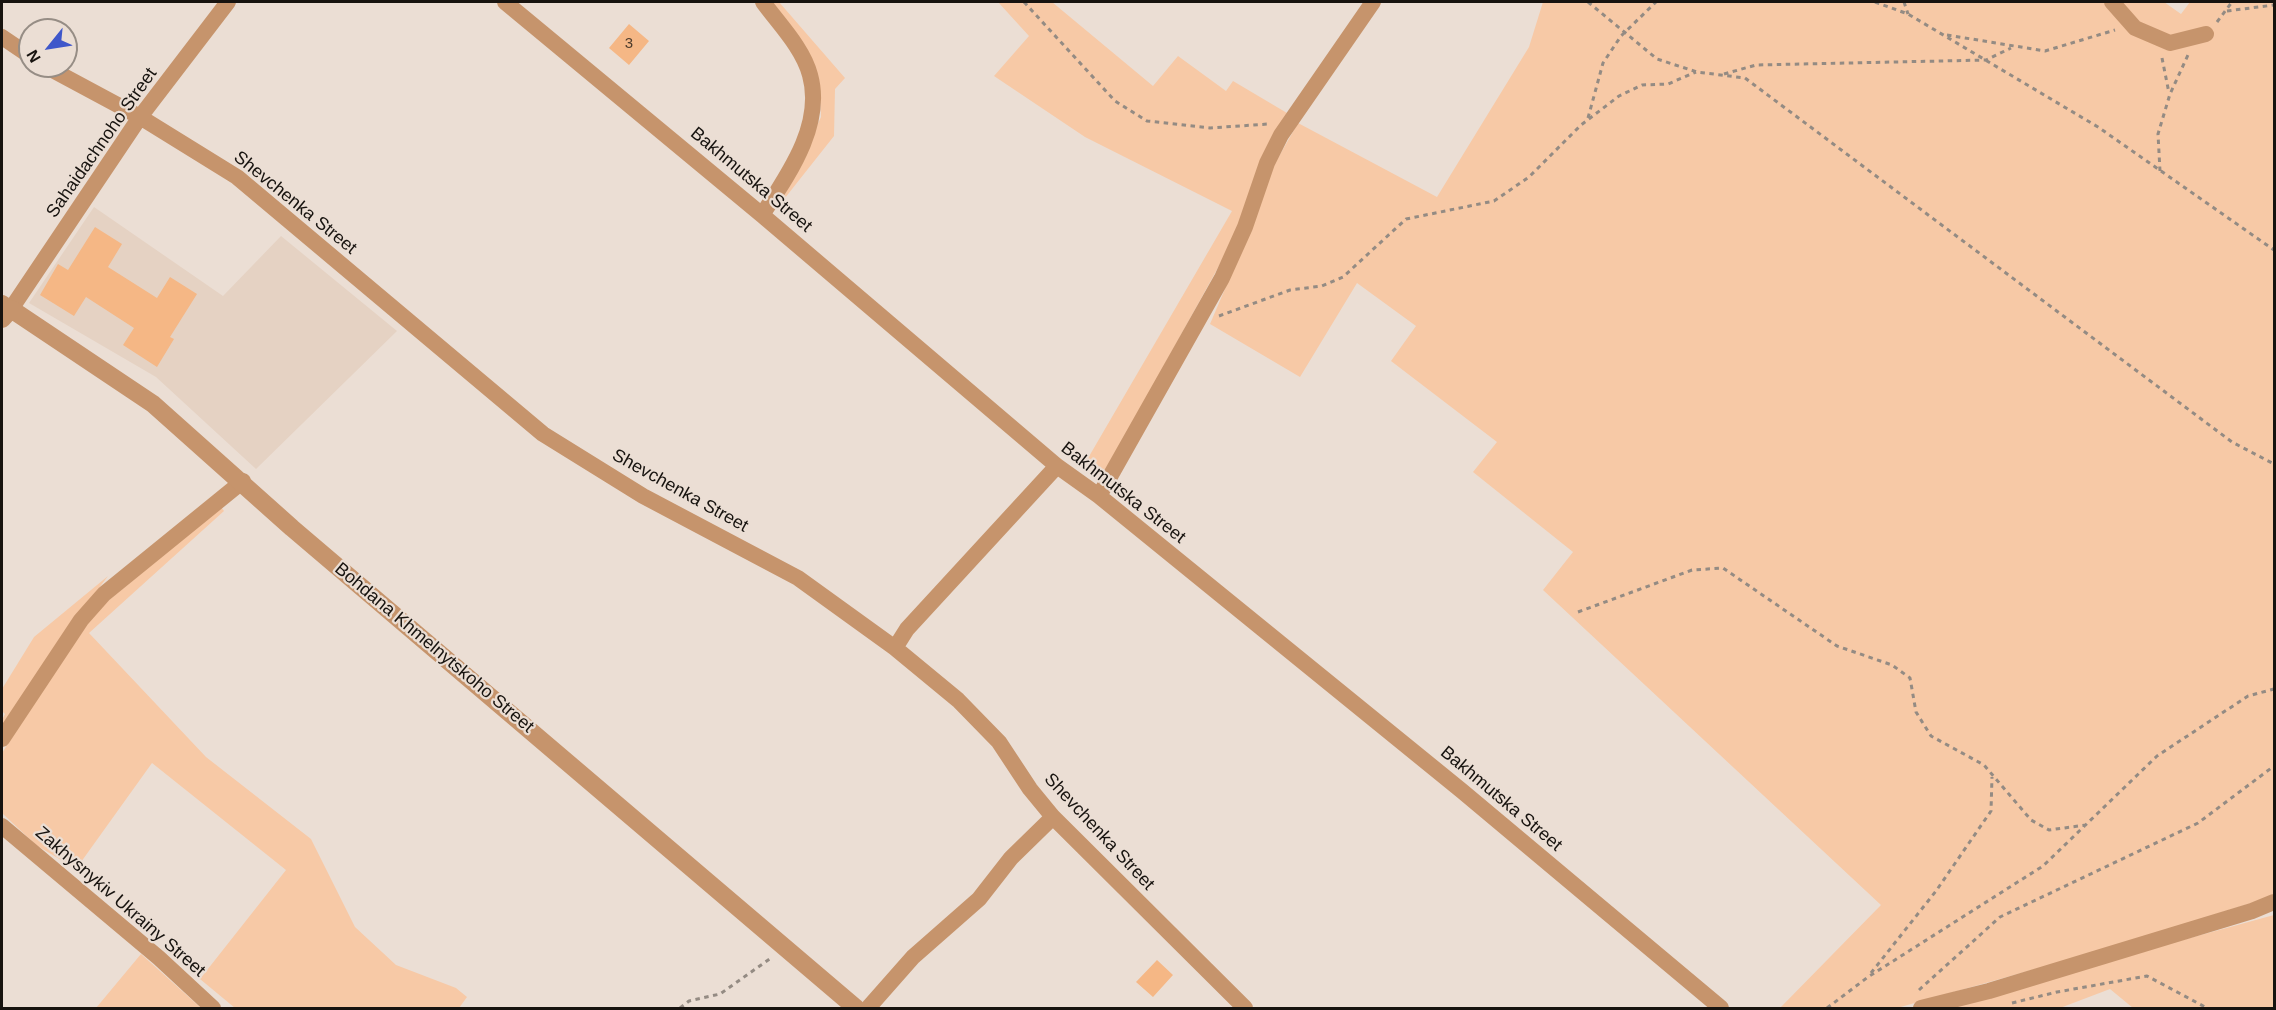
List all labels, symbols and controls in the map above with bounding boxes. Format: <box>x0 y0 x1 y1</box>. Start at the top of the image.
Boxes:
north arrow <box>18 18 78 78</box>
house number: 3 <box>625 35 633 53</box>
text: N <box>23 47 44 66</box>
street label: Sahaidachnoho Street <box>42 64 162 222</box>
street label: Bakhmutska Street <box>686 123 816 237</box>
street label: Shevchenka Street <box>229 147 361 259</box>
street label: Bakhmutska Street <box>1056 438 1190 548</box>
street label: Shevchenka Street <box>608 445 752 537</box>
street label: Bohdana Khmelnytskoho Street <box>330 558 538 738</box>
street label: Bakhmutska Street <box>1436 742 1566 856</box>
street label: Shevchenka Street <box>1039 769 1159 895</box>
street label: Zakhysnykiv Ukrainy Street <box>31 822 209 982</box>

